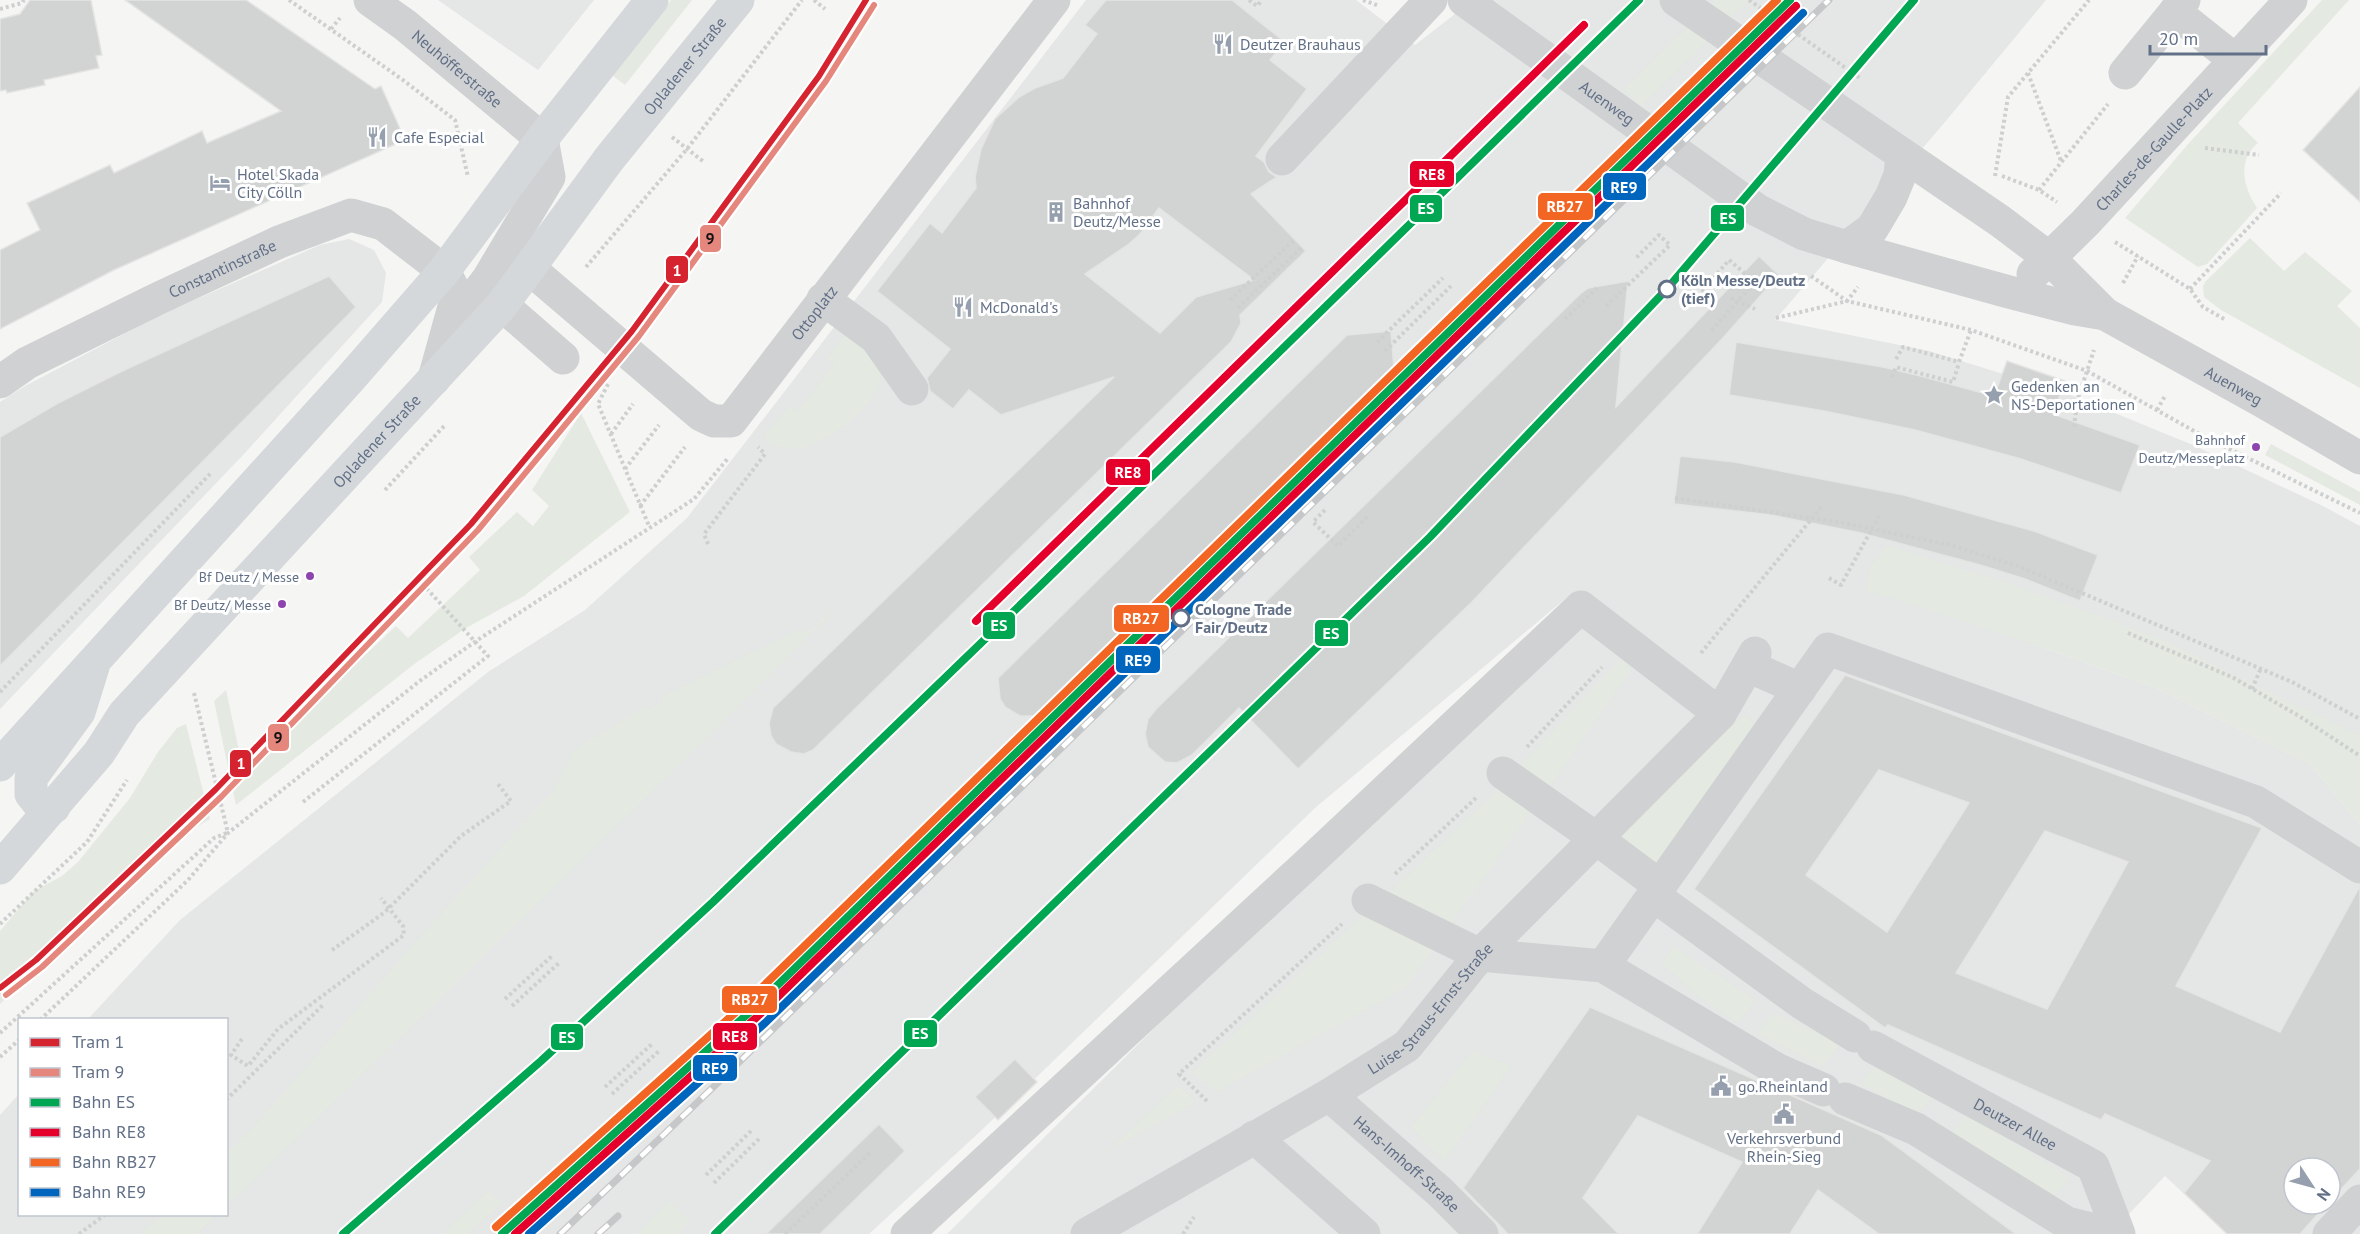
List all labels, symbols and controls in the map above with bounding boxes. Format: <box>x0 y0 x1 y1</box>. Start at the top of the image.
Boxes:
street label: Opladener Straße <box>639 13 730 119</box>
scale bar <box>2150 18 2266 56</box>
street label: Neuhöfferstraße <box>408 25 507 112</box>
text: 20 m <box>2159 27 2198 50</box>
restaurant icon: Deutzer Brauhaus <box>1211 32 1235 56</box>
place label: Deutzer Brauhaus <box>1240 34 1361 54</box>
street label: Auenweg <box>1576 76 1638 129</box>
street label: Charles-de-Gaulle-Platz <box>2091 82 2216 215</box>
restaurant icon: Cafe Especial <box>365 125 389 149</box>
place label: Cafe Especial <box>394 127 484 147</box>
line badge: RE8 <box>1409 160 1455 188</box>
place label: Hotel Skada City Cölln <box>237 164 319 202</box>
text: RE8 <box>1418 164 1446 184</box>
hotel icon: Hotel Skada City Cölln <box>208 171 232 195</box>
line badge: RE9 <box>1602 172 1647 201</box>
text: RE9 <box>1610 177 1638 197</box>
line badge: RB27 <box>1537 192 1594 221</box>
place label: Bahnhof Deutz/Messe <box>1073 193 1161 231</box>
line badge: ES <box>1409 194 1443 223</box>
text: RB27 <box>1546 196 1584 216</box>
text: ES <box>1418 198 1434 218</box>
building icon: Bahnhof Deutz/Messe <box>1044 200 1068 224</box>
line badge: ES <box>1710 204 1745 232</box>
text: ES <box>1720 208 1736 228</box>
line badge: 9 <box>699 224 722 253</box>
text: 9 <box>705 228 715 248</box>
street label: Constantinstraße <box>165 235 279 302</box>
line badge: 1 <box>665 255 689 284</box>
text: 1 <box>672 260 682 280</box>
place label: Köln Messe/Deutz (tief) <box>1681 270 1805 308</box>
marker: Köln Messe/Deutz (tief) <box>1658 280 1676 298</box>
street label: Ottoplatz <box>787 281 841 344</box>
restaurant icon: McDonald's <box>951 295 975 319</box>
place label: McDonald's <box>980 297 1058 317</box>
street label: Auenweg <box>2201 361 2266 409</box>
place label: Gedenken an NS-Deportationen <box>2011 376 2135 414</box>
place icon: Gedenken an NS-Deportationen <box>1982 383 2006 407</box>
street label: Opladener Straße <box>328 390 425 492</box>
place label: Bahnhof Deutz/Messeplatz <box>2139 431 2246 467</box>
marker: Bahnhof Deutz/Messeplatz <box>2250 441 2262 453</box>
line badge: RE8 <box>1105 458 1151 486</box>
text: RE8 <box>1114 462 1142 482</box>
place label: Bf Deutz / Messe <box>199 568 299 586</box>
marker: Bf Deutz / Messe <box>304 570 316 582</box>
place label: Bf Deutz/ Messe <box>174 596 271 614</box>
marker: Bf Deutz/ Messe <box>276 598 288 610</box>
place label: Cologne Trade Fair/Deutz <box>1195 599 1292 637</box>
line badge: RB27 <box>1113 604 1170 633</box>
text: RB27 <box>1122 608 1160 628</box>
marker: Cologne Trade Fair/Deutz <box>1172 609 1190 627</box>
line badge: ES <box>982 611 1016 640</box>
text: ES <box>991 615 1007 635</box>
line badge: ES <box>1314 619 1349 647</box>
text: ES <box>1323 623 1339 643</box>
line badge: RE9 <box>1115 645 1161 674</box>
text: RE9 <box>1124 650 1152 670</box>
line badge: 9 <box>267 723 290 752</box>
text: 9 <box>273 727 283 747</box>
line badge: 1 <box>229 749 252 778</box>
text: 1 <box>236 753 246 773</box>
street label: Luise-Straus-Ernst-Straße <box>1364 938 1497 1078</box>
line badge: RB27 <box>721 985 778 1014</box>
text: RB27 <box>731 989 769 1009</box>
legend <box>18 1018 228 1216</box>
line badge: ES <box>903 1019 938 1048</box>
line badge: RE8 <box>712 1022 758 1051</box>
line badge: ES <box>550 1023 584 1051</box>
text: ES <box>912 1023 928 1043</box>
text: RE8 <box>721 1026 749 1046</box>
text: ES <box>559 1027 575 1047</box>
text: Tram 1 <box>72 1030 124 1053</box>
line badge: RE9 <box>692 1054 738 1082</box>
text: RE9 <box>701 1058 729 1078</box>
text: Tram 9 <box>72 1060 124 1083</box>
public building icon: go.Rheinland <box>1709 1074 1733 1098</box>
place label: go.Rheinland <box>1738 1076 1828 1096</box>
text: Bahn ES <box>72 1090 135 1113</box>
street label: Deutzer Allee <box>1970 1093 2061 1155</box>
public building icon: Verkehrsverbund Rhein-Sieg <box>1772 1102 1796 1126</box>
street label: Hans-Imhoff-Straße <box>1350 1111 1464 1216</box>
text: Bahn RE8 <box>72 1120 146 1143</box>
place label: Verkehrsverbund Rhein-Sieg <box>1726 1128 1841 1166</box>
text: Bahn RB27 <box>72 1150 157 1173</box>
north arrow <box>2282 1156 2342 1216</box>
text: Bahn RE9 <box>72 1180 146 1203</box>
text: N <box>2313 1185 2335 1205</box>

